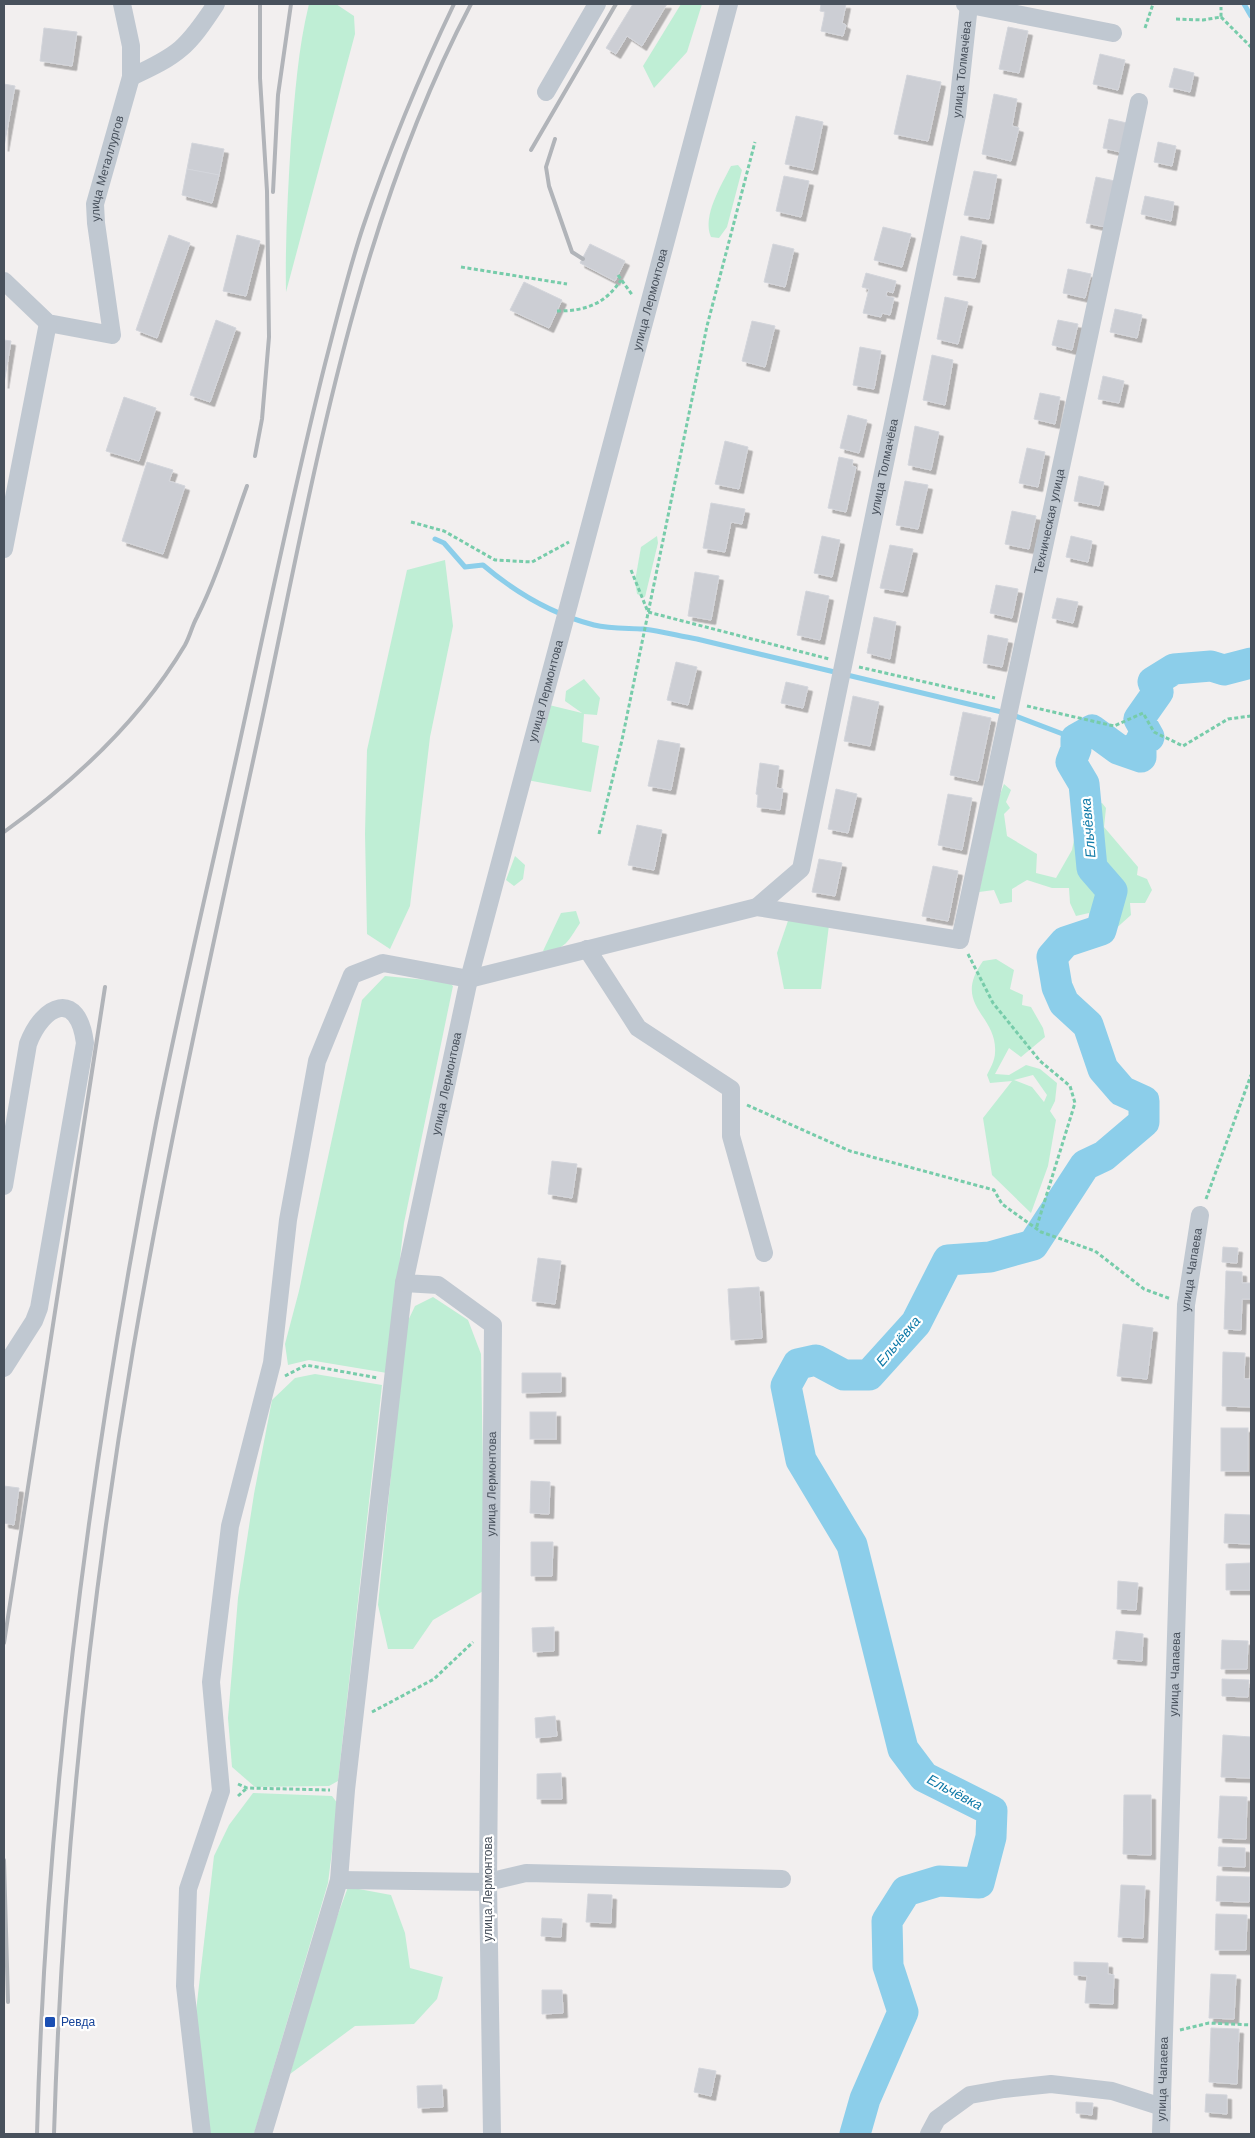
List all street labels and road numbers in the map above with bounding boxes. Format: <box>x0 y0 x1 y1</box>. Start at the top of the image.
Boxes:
street label: улица Толмачёва <box>950 20 974 119</box>
street label: улица Металлургов <box>88 114 127 222</box>
street label: улица Лермонтова <box>630 247 671 352</box>
street label: улица Толмачёва <box>868 417 901 516</box>
street label: Техническая улица <box>1031 467 1068 575</box>
street label: улица Лермонтова <box>526 638 566 744</box>
street label: улица Лермонтова <box>429 1031 465 1136</box>
street label: улица Чапаева <box>1179 1227 1205 1312</box>
street label: улица Лермонтова <box>484 1431 499 1537</box>
street label: улица Чапаева <box>1167 1631 1183 1717</box>
street label: улица Лермонтова <box>481 1836 495 1941</box>
street label: улица Чапаева <box>1154 2036 1171 2122</box>

